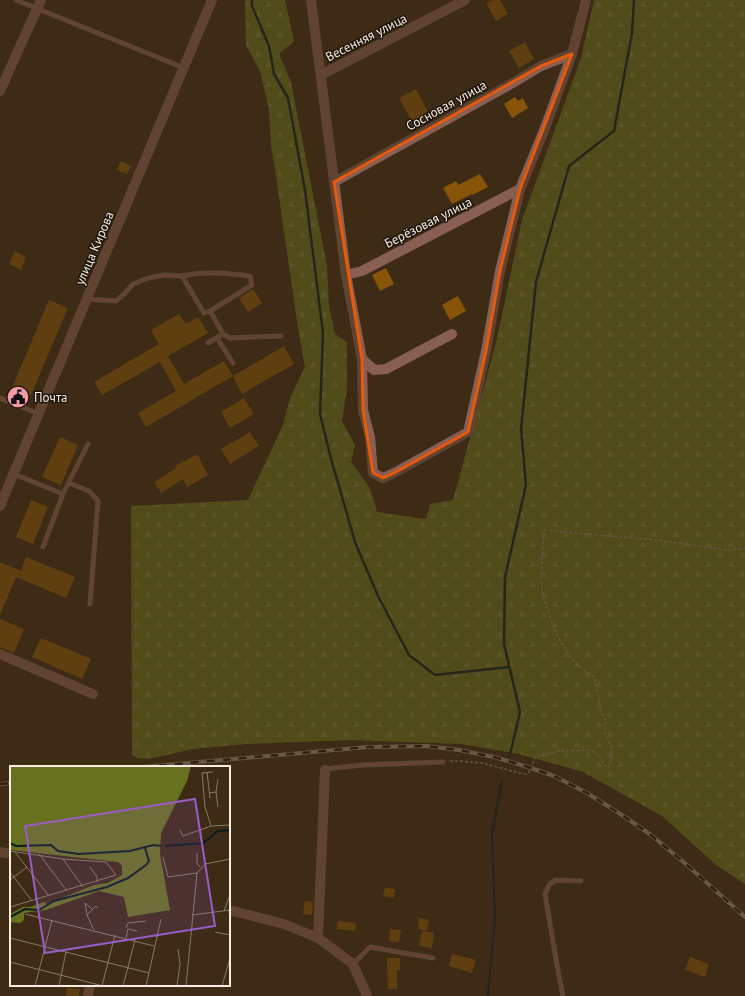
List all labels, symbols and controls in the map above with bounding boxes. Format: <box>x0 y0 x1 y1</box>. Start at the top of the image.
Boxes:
street label: Весенняя улица <box>323 10 410 65</box>
street label: Сосновая улица <box>403 76 489 135</box>
street label: Берёзовая улица <box>382 193 475 252</box>
street label: улица Кирова <box>71 209 118 288</box>
public building icon: Почта <box>5 384 31 410</box>
place label: Почта <box>34 389 68 406</box>
inset map <box>10 766 230 986</box>

